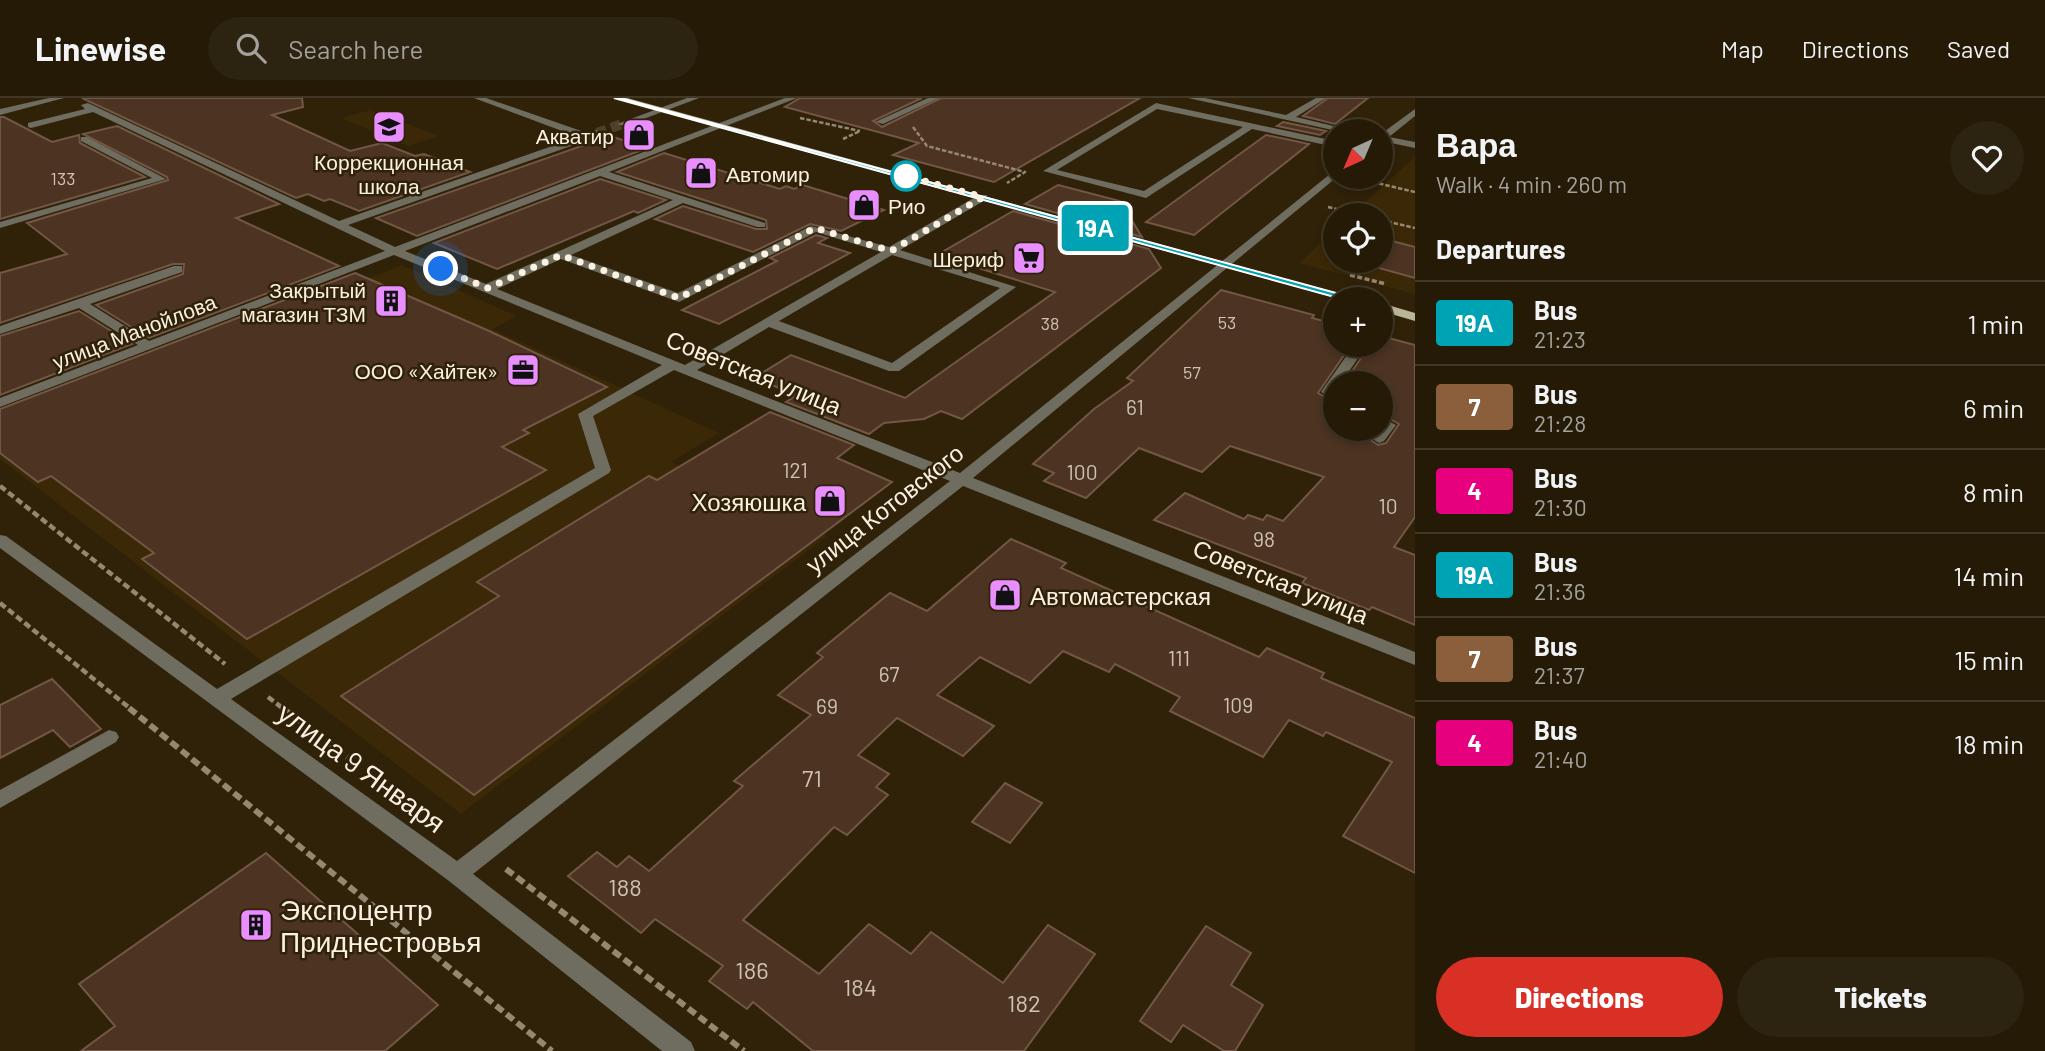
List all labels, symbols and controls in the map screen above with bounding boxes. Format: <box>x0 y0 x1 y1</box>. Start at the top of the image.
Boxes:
search box <box>208 17 698 80</box>
text: Linewise <box>35 28 166 68</box>
icon: search <box>232 29 270 67</box>
text: Search here <box>288 33 423 64</box>
text: Map <box>1721 34 1764 63</box>
text: Directions <box>1802 34 1909 63</box>
text: Saved <box>1947 34 2010 63</box>
school or university icon: Коррекционная школа <box>370 108 408 146</box>
shop icon: Акватир <box>620 116 658 154</box>
north arrow <box>1323 119 1393 189</box>
map controls <box>1323 119 1393 441</box>
button: heart <box>1950 121 2024 195</box>
place label: Акватир <box>536 123 614 148</box>
text: Вара <box>1436 124 1517 164</box>
place label: Коррекционная школа <box>314 149 464 198</box>
shop icon: Автомир <box>682 154 720 192</box>
place label: Автомир <box>726 161 810 186</box>
unlabelled marker <box>891 161 921 191</box>
house number: 133 <box>51 167 75 189</box>
text: Walk · 4 min · 260 m <box>1436 170 1627 198</box>
shop icon: Рио <box>845 186 883 224</box>
place label: Рио <box>888 193 925 218</box>
button: locate <box>1323 203 1393 273</box>
line badge: 19А <box>1055 205 1135 251</box>
text: 19А <box>1076 213 1114 242</box>
text: Departures <box>1436 233 1566 264</box>
supermarket icon: Шериф <box>1010 239 1048 277</box>
place label: Шериф <box>932 246 1004 271</box>
your location <box>423 251 458 286</box>
place label: Закрытый магазин ТЗМ <box>241 277 366 326</box>
building icon: Закрытый магазин ТЗМ <box>372 282 410 320</box>
button: + <box>1323 287 1393 357</box>
street label: улица Манойлова <box>49 288 220 374</box>
text: Bus <box>1534 294 1577 325</box>
text: 19А <box>1455 308 1494 337</box>
text: 1 min <box>1968 308 2024 339</box>
house number: 53 <box>1218 311 1236 333</box>
house number: 38 <box>1041 312 1059 334</box>
street label: Советская улица <box>662 324 847 421</box>
text: 21:23 <box>1534 325 1586 353</box>
office icon: ООО «Хайтек» <box>504 351 542 389</box>
place label: ООО «Хайтек» <box>354 358 498 383</box>
house number: 57 <box>1183 361 1201 383</box>
button: − <box>1323 371 1393 441</box>
text: Bus <box>1534 378 1577 409</box>
text: 7 <box>1469 392 1480 421</box>
text: 6 min <box>1963 392 2024 423</box>
house number: 61 <box>1126 394 1144 419</box>
text: 21:28 <box>1534 409 1586 437</box>
street label: улица Котовского <box>799 438 969 578</box>
house number: 121 <box>782 457 808 482</box>
house number: 100 <box>1066 459 1098 484</box>
text: Bus <box>1534 462 1577 493</box>
text: 4 <box>1467 476 1482 505</box>
text: 8 min <box>1963 476 2024 507</box>
shop icon: Хозяюшка <box>811 482 849 520</box>
place label: Хозяюшка <box>692 487 807 516</box>
house number: 10 <box>1378 493 1398 518</box>
text: 21:30 <box>1534 493 1587 521</box>
house number: 98 <box>1253 526 1275 551</box>
street label: Советская улица <box>1189 533 1374 630</box>
text: Bus <box>1534 546 1577 577</box>
text: 19А <box>1455 560 1494 589</box>
text: 14 min <box>1953 560 2024 591</box>
shop icon: Автомастерская <box>986 576 1024 614</box>
text: 21:36 <box>1534 577 1586 605</box>
place label: Автомастерская <box>1030 581 1211 610</box>
text: Bus <box>1534 630 1577 661</box>
text: 7 <box>1469 644 1480 673</box>
text: 15 min <box>1954 644 2024 675</box>
house number: 111 <box>1168 645 1190 670</box>
house number: 67 <box>879 661 899 686</box>
text: 21:37 <box>1534 661 1585 689</box>
house number: 109 <box>1223 692 1253 717</box>
house number: 69 <box>816 693 838 718</box>
street label: улица 9 Января <box>272 695 452 839</box>
text: Bus <box>1534 714 1577 745</box>
text: 4 <box>1467 728 1482 757</box>
text: 18 min <box>1954 728 2024 759</box>
text: 21:40 <box>1534 745 1588 773</box>
house number: 71 <box>802 763 822 792</box>
house number: 188 <box>608 872 642 901</box>
place label: Экспоцентр Приднестровья <box>280 892 481 958</box>
building icon: Экспоцентр Приднестровья <box>237 906 275 944</box>
house number: 186 <box>735 955 769 984</box>
button: Directions <box>1436 957 1723 1037</box>
button: Tickets <box>1737 957 2024 1037</box>
house number: 184 <box>843 972 877 1001</box>
house number: 182 <box>1007 988 1041 1017</box>

